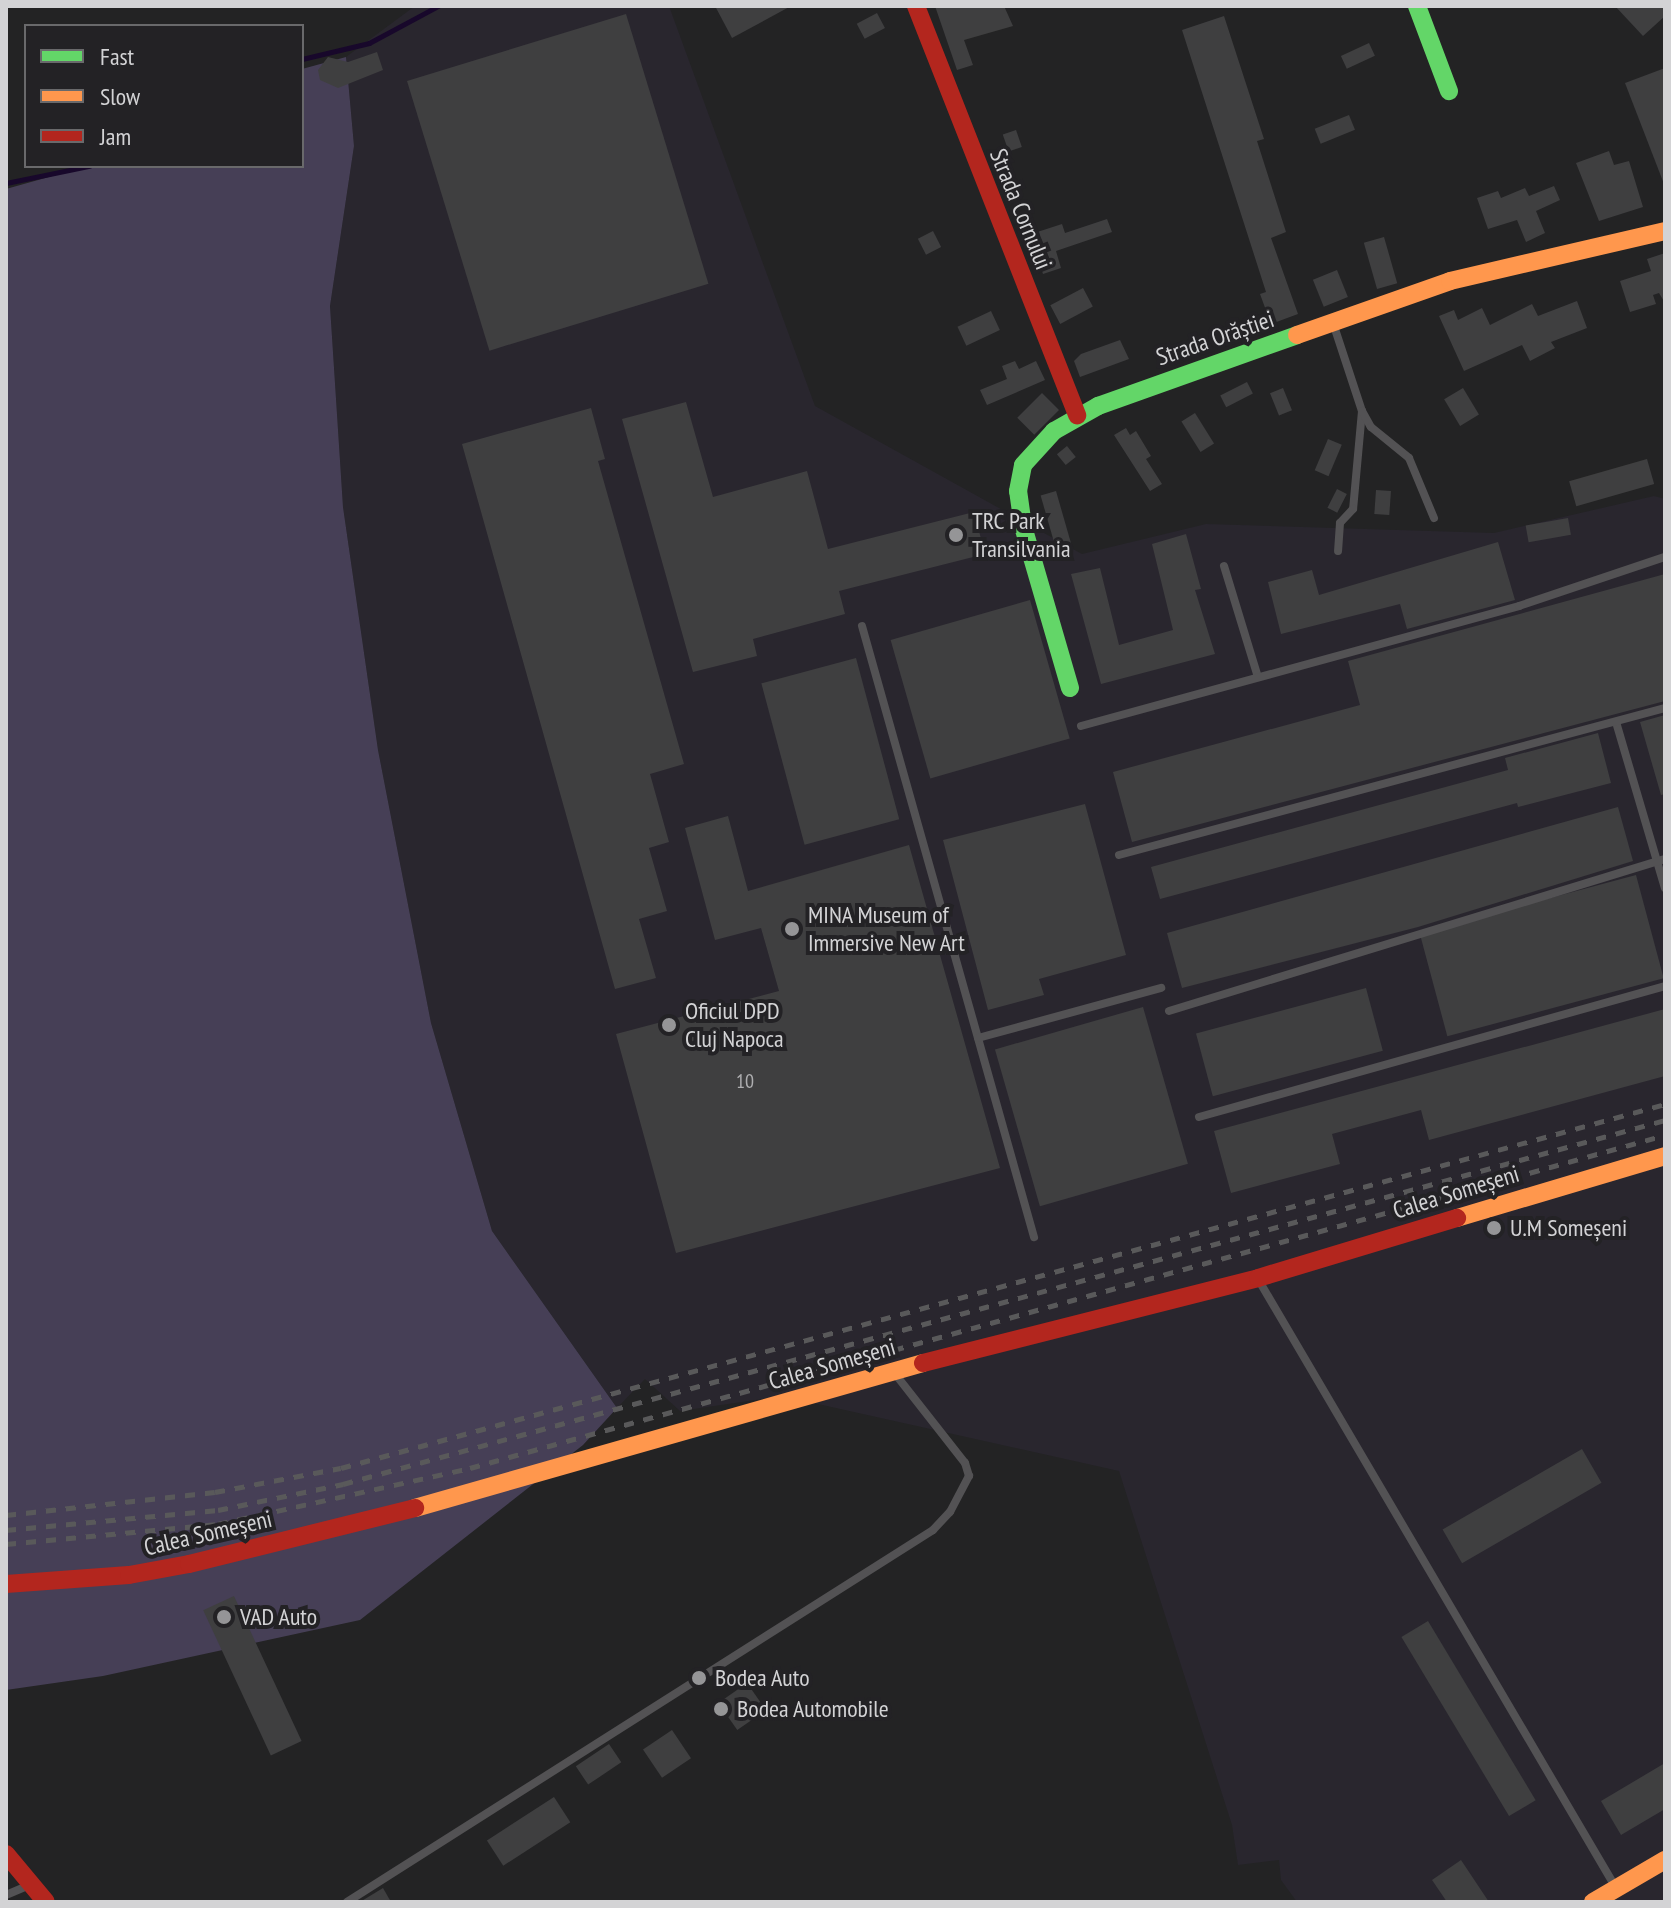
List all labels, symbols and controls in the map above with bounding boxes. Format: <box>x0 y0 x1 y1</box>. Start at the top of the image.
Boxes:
legend <box>24 24 304 168</box>
text: Fast <box>100 41 134 72</box>
text: Slow <box>100 81 140 112</box>
text: Jam <box>100 121 131 152</box>
street label: Strada Cornului <box>984 144 1058 274</box>
street label: Strada Orăștiei <box>1152 304 1278 372</box>
place label: TRC Park Transilvania <box>972 507 1071 563</box>
marker: TRC Park Transilvania <box>947 526 965 544</box>
place label: MINA Museum of Immersive New Art <box>808 901 966 957</box>
marker: MINA Museum of Immersive New Art <box>783 920 801 938</box>
place label: Oficiul DPD Cluj Napoca <box>685 997 784 1053</box>
marker: Oficiul DPD Cluj Napoca <box>660 1016 678 1034</box>
house number: 10 <box>736 1069 754 1093</box>
street label: Calea Someșeni <box>1389 1159 1523 1225</box>
place label: U.M Someșeni <box>1510 1214 1627 1242</box>
marker: U.M Someșeni <box>1485 1219 1503 1237</box>
street label: Calea Someșeni <box>765 1332 899 1396</box>
street label: Calea Someșeni <box>141 1504 275 1562</box>
place label: VAD Auto <box>240 1603 318 1631</box>
marker: VAD Auto <box>215 1608 233 1626</box>
place label: Bodea Auto <box>715 1664 810 1692</box>
marker: Bodea Auto <box>690 1669 708 1687</box>
place label: Bodea Automobile <box>737 1695 889 1723</box>
marker: Bodea Automobile <box>712 1700 730 1718</box>

